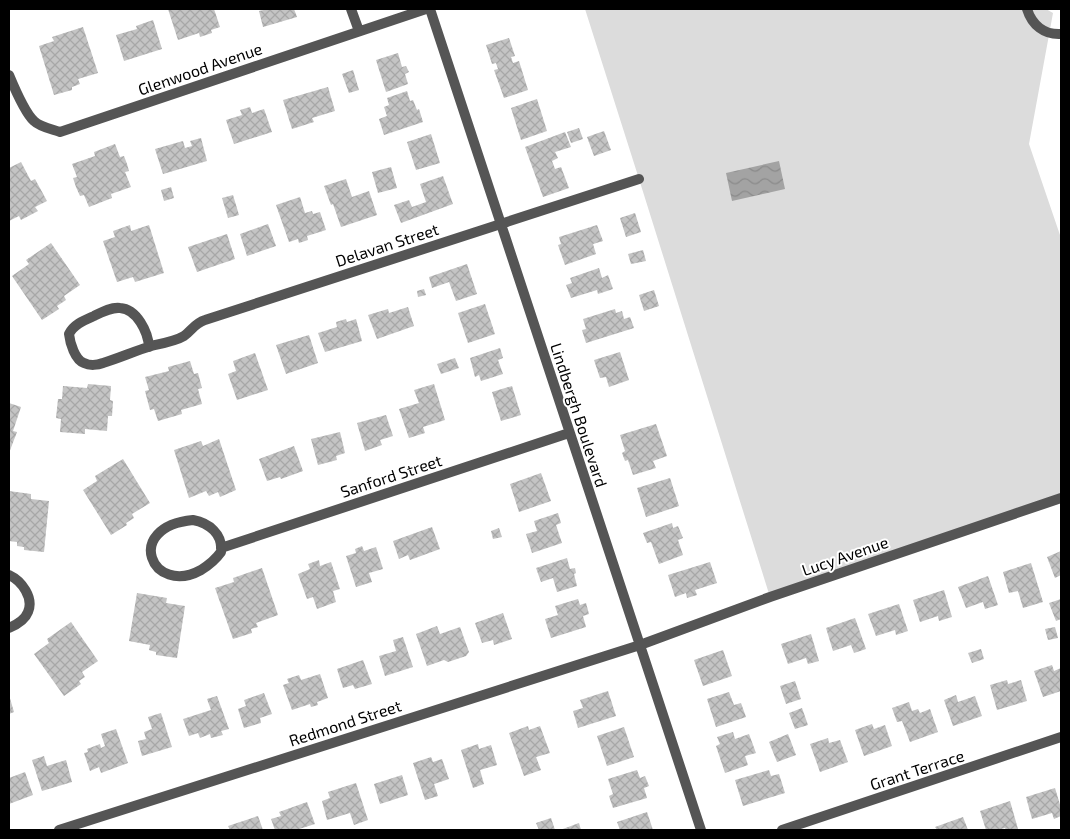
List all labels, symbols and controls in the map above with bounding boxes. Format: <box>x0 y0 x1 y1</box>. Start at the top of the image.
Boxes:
street label: Glenwood Avenue <box>135 38 264 99</box>
street label: Delavan Street <box>333 219 441 270</box>
street label: Lindbergh Boulevard <box>547 340 612 489</box>
street label: Sanford Street <box>338 450 444 501</box>
street label: Lucy Avenue <box>799 532 891 579</box>
street label: Redmond Street <box>286 695 403 750</box>
street label: Grant Terrace <box>867 745 966 794</box>

